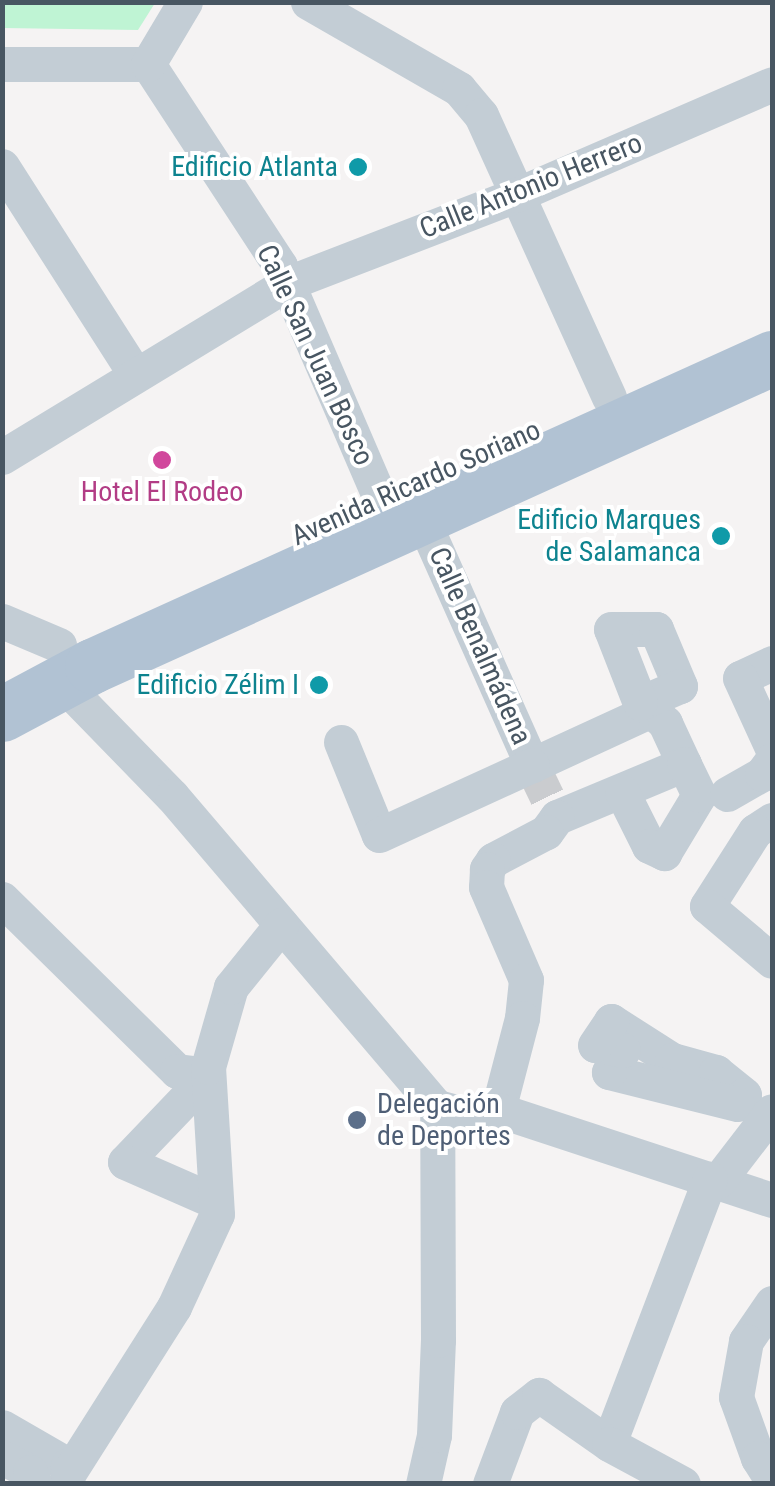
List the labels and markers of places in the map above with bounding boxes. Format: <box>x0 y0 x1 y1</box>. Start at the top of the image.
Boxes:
place label: Edificio Atlanta <box>171 150 338 184</box>
marker: Edificio Atlanta <box>347 156 369 178</box>
marker: Hotel El Rodeo <box>151 449 173 471</box>
place label: Hotel El Rodeo <box>81 475 243 509</box>
place label: Edificio Marques de Salamanca <box>517 503 701 569</box>
marker: Edificio Marques de Salamanca <box>710 525 732 547</box>
place label: Edificio Zélim I <box>137 668 299 702</box>
marker: Edificio Zélim I <box>308 674 330 696</box>
place label: Delegación de Deportes <box>377 1087 511 1153</box>
marker: Delegación de Deportes <box>346 1109 368 1131</box>

